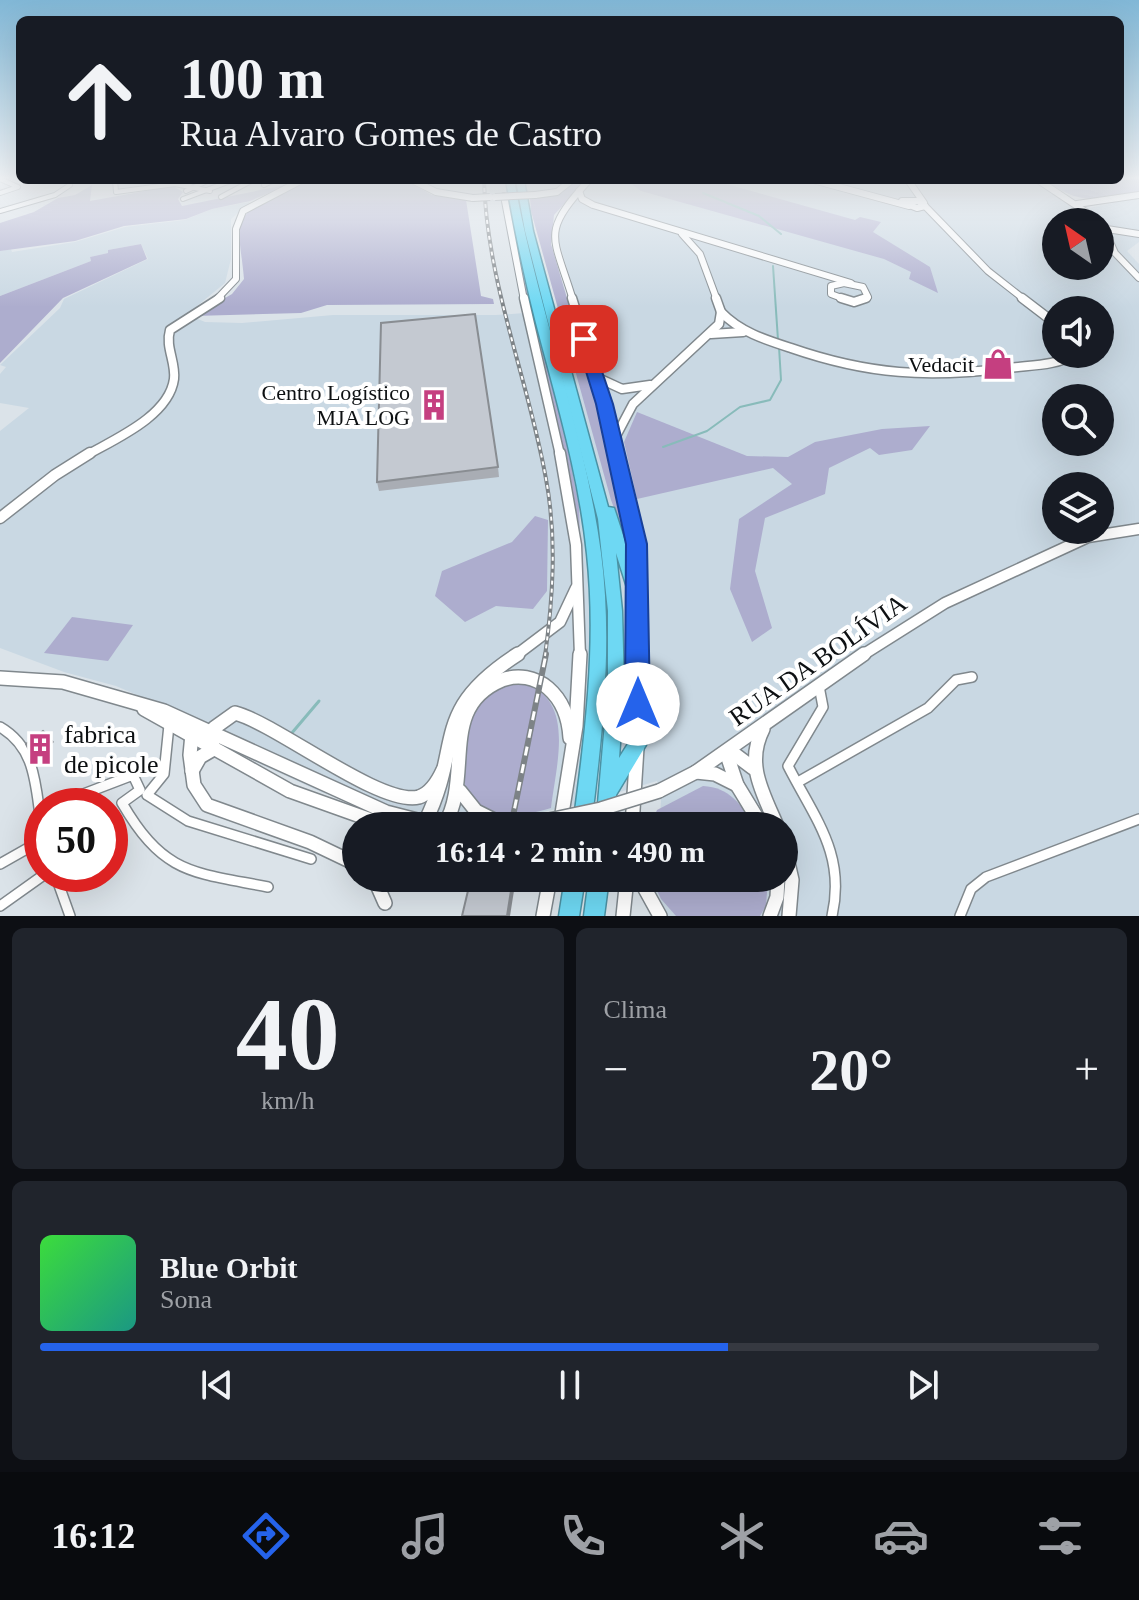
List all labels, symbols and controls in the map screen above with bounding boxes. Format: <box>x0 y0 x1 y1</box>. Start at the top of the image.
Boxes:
icon: ahead <box>48 48 152 152</box>
text: 100 m <box>180 48 325 110</box>
text: Rua Alvaro Gomes de Castro <box>180 114 602 154</box>
north arrow <box>1042 208 1114 280</box>
map controls <box>1042 208 1114 544</box>
button: sound <box>1042 296 1114 368</box>
pin <box>550 305 618 373</box>
icon: arrive <box>562 317 606 361</box>
shop icon: Vedacit <box>981 347 1015 381</box>
place label: Vedacit <box>908 352 974 377</box>
place label: Centro Logístico MJA LOG <box>262 380 410 430</box>
button: search <box>1042 384 1114 456</box>
building icon: Centro Logístico MJA LOG <box>417 388 451 422</box>
button: layers <box>1042 472 1114 544</box>
street label: RUA DA BOLÍVIA <box>724 588 912 732</box>
position arrow <box>596 662 680 746</box>
place label: fabrica de picole <box>64 720 159 779</box>
building icon: fabrica de picole <box>23 732 57 766</box>
speed limit sign: 50 <box>24 788 128 892</box>
text: 16:14 · 2 min · 490 m <box>435 835 705 868</box>
text: 40 <box>236 976 340 1091</box>
text: Clima <box>604 995 667 1024</box>
text: 20° <box>809 1037 893 1103</box>
text: − <box>604 1045 628 1094</box>
text: + <box>1074 1045 1099 1094</box>
text: km/h <box>261 1086 314 1115</box>
text: Blue Orbit <box>160 1251 298 1284</box>
text: Sona <box>160 1285 212 1314</box>
icon: previous <box>195 1363 239 1407</box>
icon: pause <box>548 1363 592 1407</box>
icon: next <box>901 1363 945 1407</box>
icon: directions <box>238 1508 294 1564</box>
icon: music <box>397 1508 453 1564</box>
icon: phone <box>555 1508 611 1564</box>
icon: climate <box>714 1508 770 1564</box>
icon: car <box>873 1508 929 1564</box>
icon: filters <box>1032 1508 1088 1564</box>
text: 16:12 <box>51 1516 135 1556</box>

